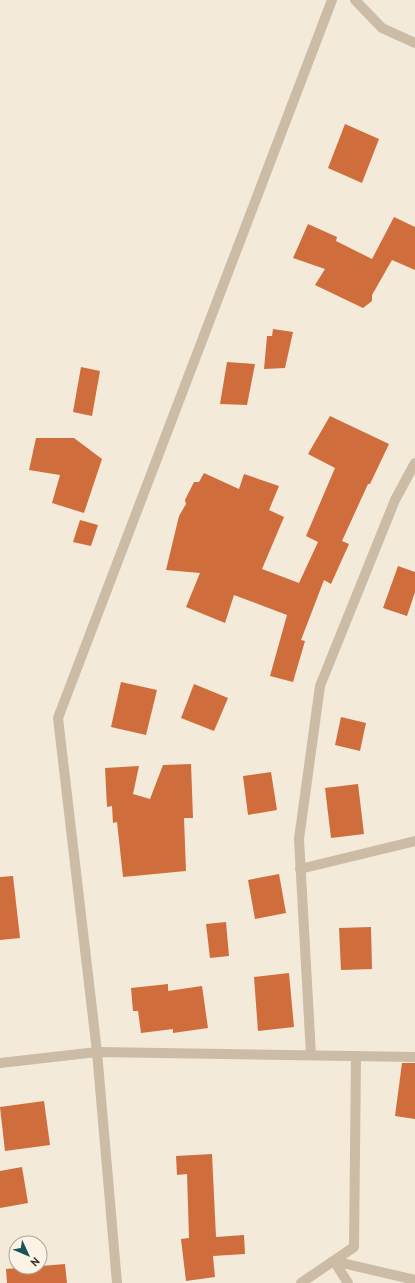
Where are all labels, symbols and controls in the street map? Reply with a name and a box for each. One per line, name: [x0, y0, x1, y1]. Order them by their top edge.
north arrow: [8, 1235, 48, 1275]
text: N: [28, 1254, 43, 1269]

